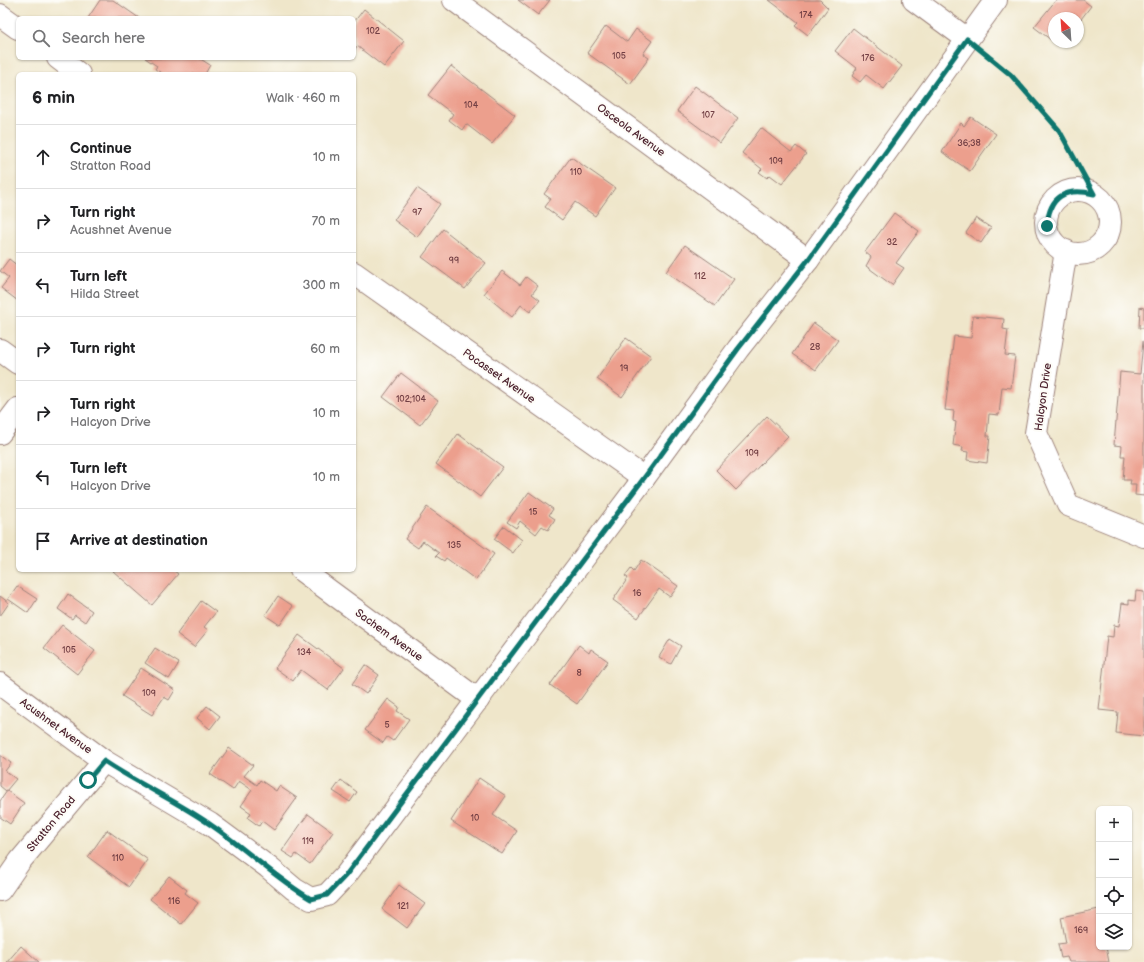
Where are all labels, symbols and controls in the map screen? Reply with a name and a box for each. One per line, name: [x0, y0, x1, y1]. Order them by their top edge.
house number: 174: [799, 10, 813, 21]
north arrow: [1048, 12, 1084, 48]
search box: [16, 16, 356, 60]
house number: 102: [366, 26, 381, 37]
icon: search: [30, 27, 52, 49]
text: Search here: [62, 29, 145, 48]
house number: 105: [612, 51, 626, 62]
house number: 176: [861, 53, 875, 64]
text: 6 min: [32, 88, 75, 108]
text: Walk · 460 m: [266, 90, 340, 106]
house number: 104: [464, 100, 479, 111]
street label: Osceola Avenue: [594, 101, 668, 159]
house number: 107: [701, 110, 715, 121]
house number: 36;38: [957, 138, 981, 149]
text: Continue: [70, 139, 132, 158]
icon: ahead: [32, 146, 54, 168]
text: 10 m: [313, 149, 340, 165]
house number: 109: [769, 156, 783, 167]
text: Stratton Road: [70, 158, 151, 174]
house number: 110: [570, 167, 582, 178]
text: Turn right: [70, 203, 135, 222]
house number: 97: [412, 207, 422, 218]
icon: right: [32, 210, 54, 232]
text: 70 m: [312, 213, 340, 229]
route end: [1038, 217, 1056, 235]
text: Acushnet Avenue: [70, 222, 172, 238]
house number: 32: [887, 237, 898, 248]
house number: 99: [449, 255, 459, 266]
text: Turn left: [70, 267, 127, 286]
house number: 112: [694, 271, 707, 282]
icon: left: [32, 274, 54, 296]
text: 300 m: [302, 277, 340, 293]
text: Hilda Street: [70, 286, 139, 302]
icon: right: [32, 338, 54, 360]
text: Turn right: [70, 339, 135, 358]
text: 60 m: [310, 341, 340, 357]
house number: 28: [810, 342, 820, 353]
street label: Pocasset Avenue: [460, 346, 538, 406]
street label: Halcyon Drive: [1032, 362, 1054, 432]
house number: 19: [620, 363, 628, 374]
house number: 102;104: [396, 394, 427, 405]
text: Turn right: [70, 395, 135, 414]
icon: right: [32, 402, 54, 424]
text: 10 m: [313, 405, 340, 421]
text: Halcyon Drive: [70, 414, 151, 430]
house number: 109: [745, 448, 759, 459]
text: Turn left: [70, 459, 127, 478]
icon: left: [32, 466, 54, 488]
text: 10 m: [313, 469, 340, 485]
text: Halcyon Drive: [70, 478, 151, 494]
house number: 15: [529, 507, 537, 518]
icon: arrive: [32, 530, 54, 552]
text: Arrive at destination: [70, 531, 208, 550]
house number: 135: [447, 540, 461, 551]
house number: 16: [633, 588, 642, 599]
street label: Sachem Avenue: [353, 606, 426, 664]
house number: 105: [62, 645, 76, 656]
house number: 134: [297, 647, 312, 658]
house number: 8: [576, 668, 582, 679]
house number: 109: [142, 688, 156, 699]
street label: Acushnet Avenue: [17, 695, 95, 757]
house number: 5: [384, 720, 390, 731]
route start: [79, 771, 97, 789]
street label: Stratton Road: [24, 794, 78, 854]
map controls: [1096, 806, 1132, 950]
button: +: [1096, 806, 1132, 842]
house number: 10: [471, 813, 479, 824]
house number: 119: [302, 836, 314, 847]
button: −: [1096, 842, 1132, 878]
house number: 110: [112, 853, 124, 864]
button: locate: [1096, 878, 1132, 914]
house number: 116: [168, 896, 181, 907]
house number: 121: [397, 901, 409, 912]
button: layers: [1096, 914, 1132, 950]
house number: 169: [1074, 925, 1088, 936]

